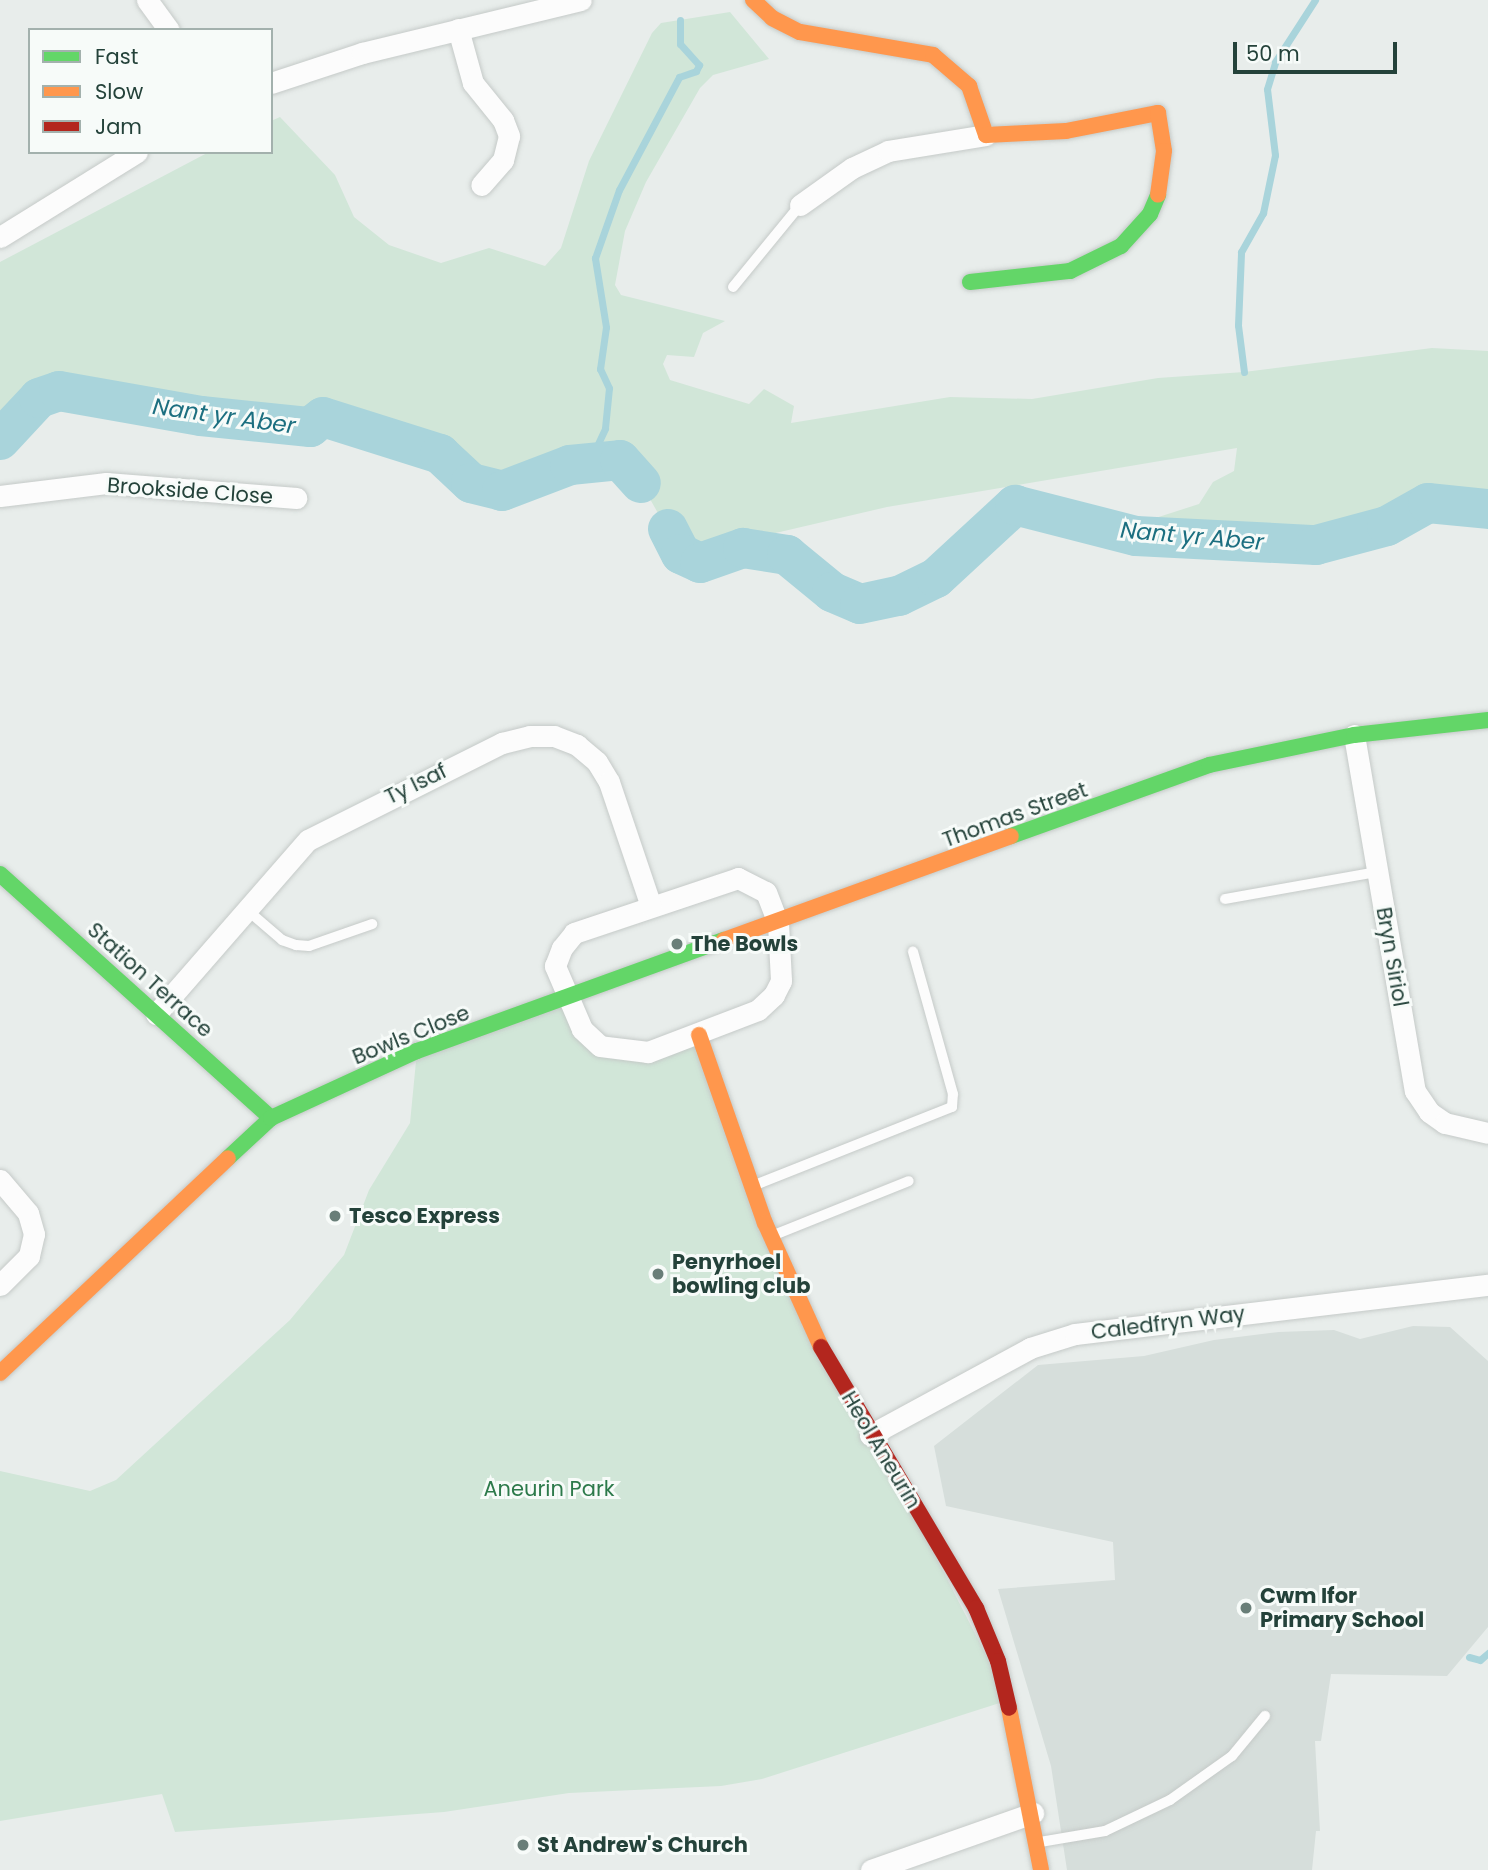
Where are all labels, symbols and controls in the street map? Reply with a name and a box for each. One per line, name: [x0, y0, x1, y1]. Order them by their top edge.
legend: [28, 28, 273, 154]
scale bar: [1236, 28, 1400, 72]
text: 50 m: [1246, 39, 1300, 68]
text: Fast: [95, 42, 138, 71]
text: Slow: [95, 77, 143, 106]
text: Jam: [95, 112, 142, 141]
water label: Nant yr Aber: [151, 392, 297, 440]
street label: Brookside Close: [106, 473, 274, 509]
water label: Nant yr Aber: [1119, 516, 1265, 556]
street label: Ty Isaf: [381, 758, 451, 810]
street label: Thomas Street: [939, 777, 1091, 853]
street label: Bryn Siriol: [1371, 905, 1413, 1009]
street label: Station Terrace: [82, 917, 218, 1043]
place label: The Bowls: [691, 931, 798, 957]
marker: The Bowls: [669, 936, 685, 952]
street label: Bowls Close: [349, 1000, 473, 1070]
place label: Tesco Express: [349, 1203, 500, 1229]
marker: Tesco Express: [327, 1208, 343, 1224]
place label: Penyrhoel bowling club: [672, 1249, 810, 1299]
marker: Penyrhoel bowling club: [650, 1266, 666, 1282]
street label: Caledfryn Way: [1090, 1301, 1246, 1345]
street label: Heol Aneurin: [836, 1387, 926, 1513]
park label: Aneurin Park: [483, 1476, 615, 1502]
place label: Cwm Ifor Primary School: [1260, 1583, 1424, 1633]
marker: Cwm Ifor Primary School: [1238, 1600, 1254, 1616]
place label: St Andrew's Church: [537, 1832, 748, 1858]
marker: St Andrew's Church: [515, 1837, 531, 1853]

